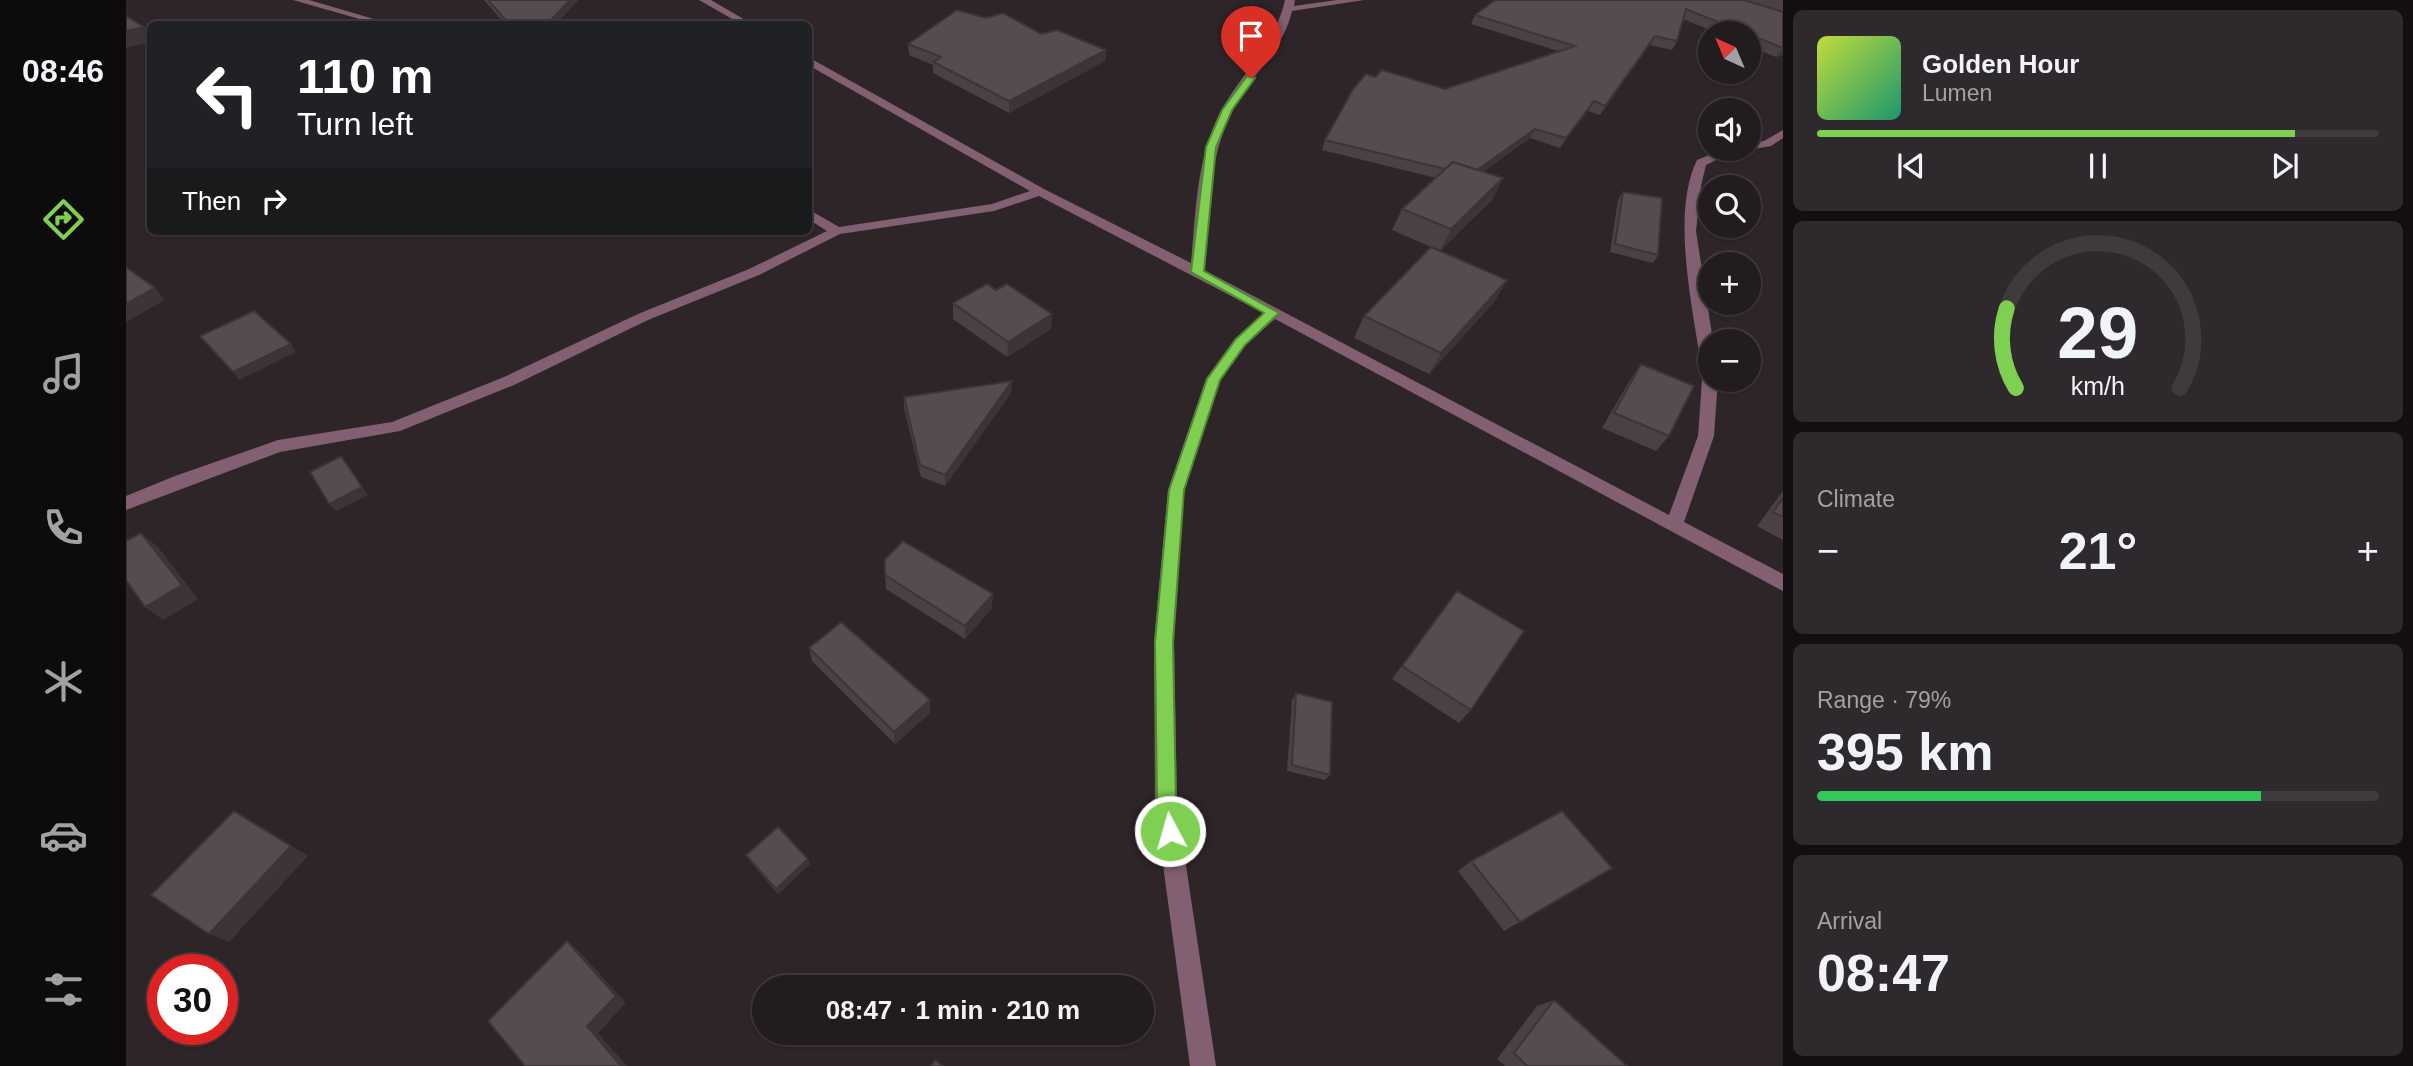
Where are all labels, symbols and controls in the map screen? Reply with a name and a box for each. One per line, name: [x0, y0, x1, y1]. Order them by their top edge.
pin: [1221, 6, 1281, 78]
icon: arrive: [1232, 17, 1270, 55]
north arrow: [1698, 21, 1760, 84]
map controls: [1698, 21, 1761, 392]
icon: left: [182, 49, 273, 140]
text: 110 m: [297, 49, 433, 103]
text: Golden Hour: [1922, 49, 2079, 79]
text: 08:46: [22, 53, 104, 89]
text: Lumen: [1922, 80, 1992, 106]
button: sound: [1698, 98, 1761, 161]
text: Turn left: [297, 106, 413, 142]
icon: previous: [1892, 147, 1930, 185]
icon: pause: [2079, 147, 2117, 185]
icon: next: [2266, 147, 2304, 185]
button: search: [1698, 175, 1761, 238]
icon: right: [255, 182, 293, 220]
text: Then: [182, 186, 241, 216]
icon: directions: [39, 195, 88, 244]
button: +: [1698, 252, 1761, 315]
text: 29: [2058, 292, 2138, 373]
button: −: [1698, 329, 1761, 392]
icon: music: [39, 349, 88, 398]
text: km/h: [2071, 372, 2125, 400]
text: Climate: [1817, 486, 1895, 512]
icon: phone: [39, 503, 88, 552]
text: 21°: [2059, 522, 2137, 580]
text: −: [1817, 530, 1839, 572]
text: +: [2357, 530, 2379, 572]
icon: climate: [39, 657, 88, 706]
text: Range · 79%: [1817, 687, 1951, 713]
text: 395 km: [1817, 723, 1993, 781]
position arrow: [1133, 794, 1207, 868]
icon: car: [39, 811, 88, 860]
text: Arrival: [1817, 908, 1882, 934]
text: 08:47: [1817, 944, 1950, 1002]
speed limit sign: 30: [147, 954, 238, 1045]
icon: filters: [39, 965, 88, 1014]
text: 08:47 · 1 min · 210 m: [826, 995, 1080, 1025]

